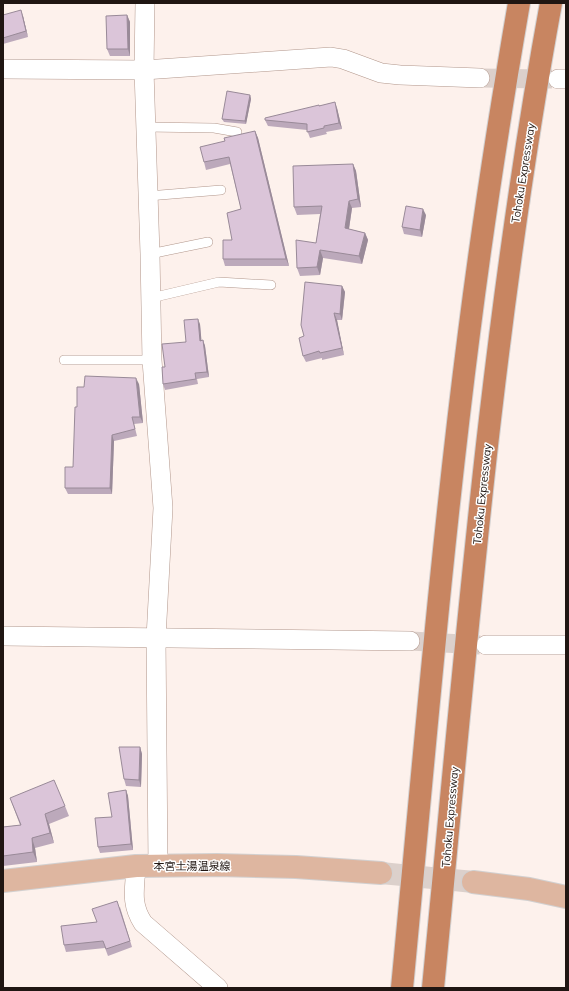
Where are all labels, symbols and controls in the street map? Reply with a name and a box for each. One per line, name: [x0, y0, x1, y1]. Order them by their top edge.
street label: Tohoku Expressway: [508, 122, 538, 224]
street label: Tohoku Expressway: [470, 443, 494, 545]
street label: Tohoku Expressway: [439, 766, 461, 868]
street label: 本宮土湯温泉線: [154, 859, 231, 873]

